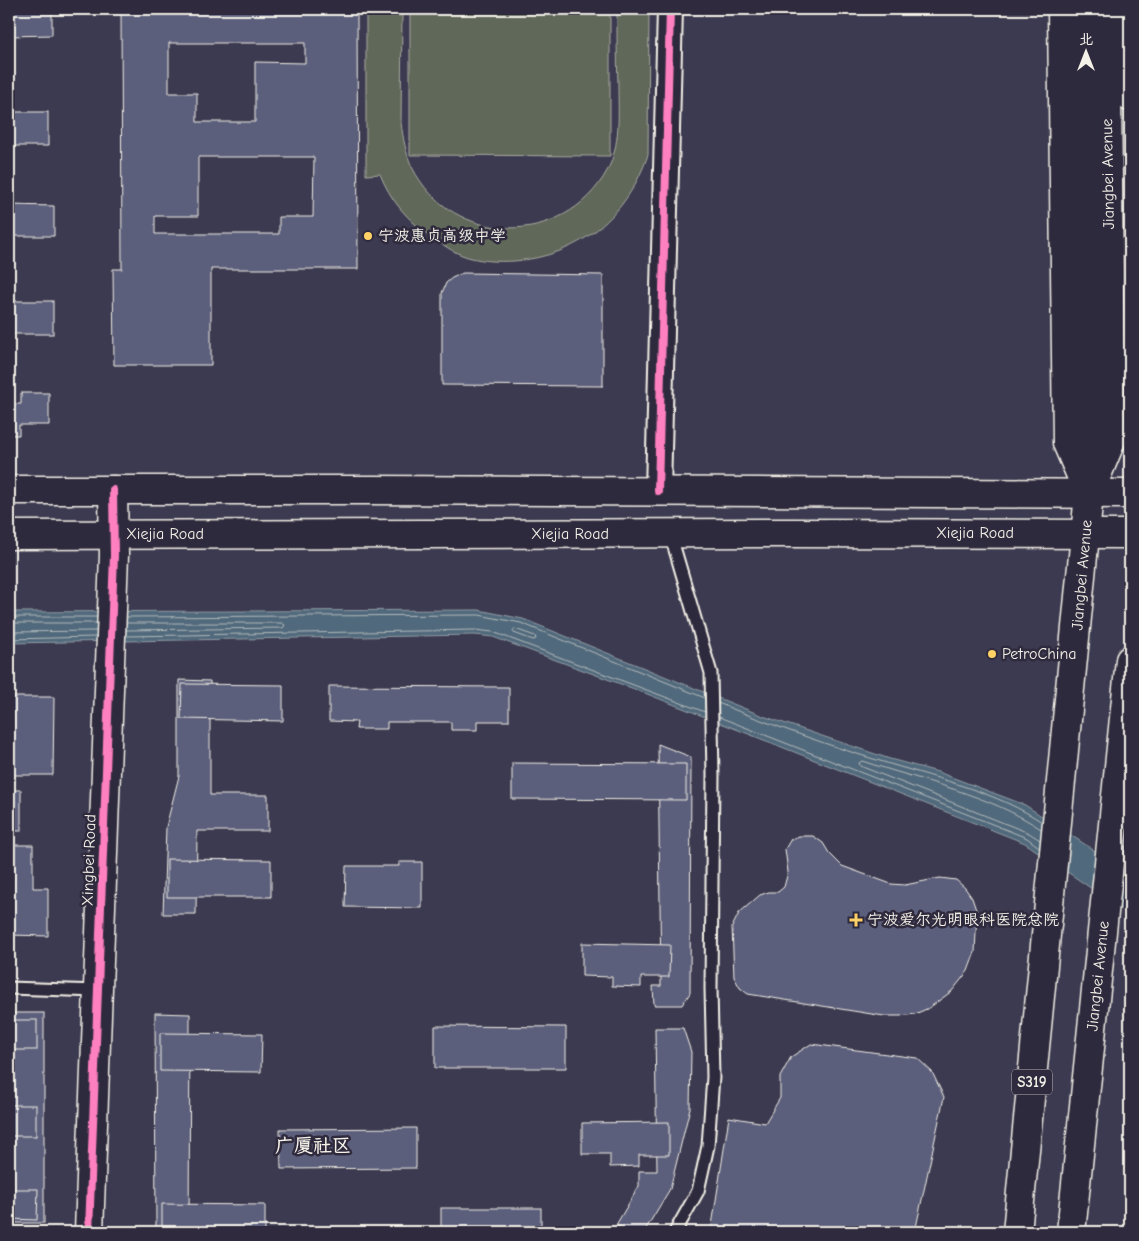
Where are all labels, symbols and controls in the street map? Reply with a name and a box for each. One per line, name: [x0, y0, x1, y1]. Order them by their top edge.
north arrow: [1062, 28, 1112, 78]
text: 北: [1079, 31, 1093, 48]
street label: Jiangbei Avenue: [1098, 118, 1118, 230]
place label: 宁波惠贞高级中学: [378, 227, 506, 245]
marker: 宁波惠贞高级中学: [362, 230, 374, 242]
street label: Jiangbei Avenue: [1068, 519, 1096, 631]
street label: Xiejia Road: [936, 524, 1014, 542]
street label: Xiejia Road: [126, 525, 204, 543]
street label: Xiejia Road: [531, 525, 609, 543]
place label: PetroChina: [1002, 645, 1077, 663]
marker: PetroChina: [986, 648, 998, 660]
street label: Xingbei Road: [78, 814, 100, 906]
place label: 宁波爱尔光明眼科医院总院: [867, 911, 1059, 929]
marker: 宁波爱尔光明眼科医院总院: [849, 913, 863, 927]
street label: Jiangbei Avenue: [1083, 920, 1113, 1032]
road number: S319: [1012, 1070, 1052, 1094]
district label: 广厦社区: [275, 1135, 351, 1157]

